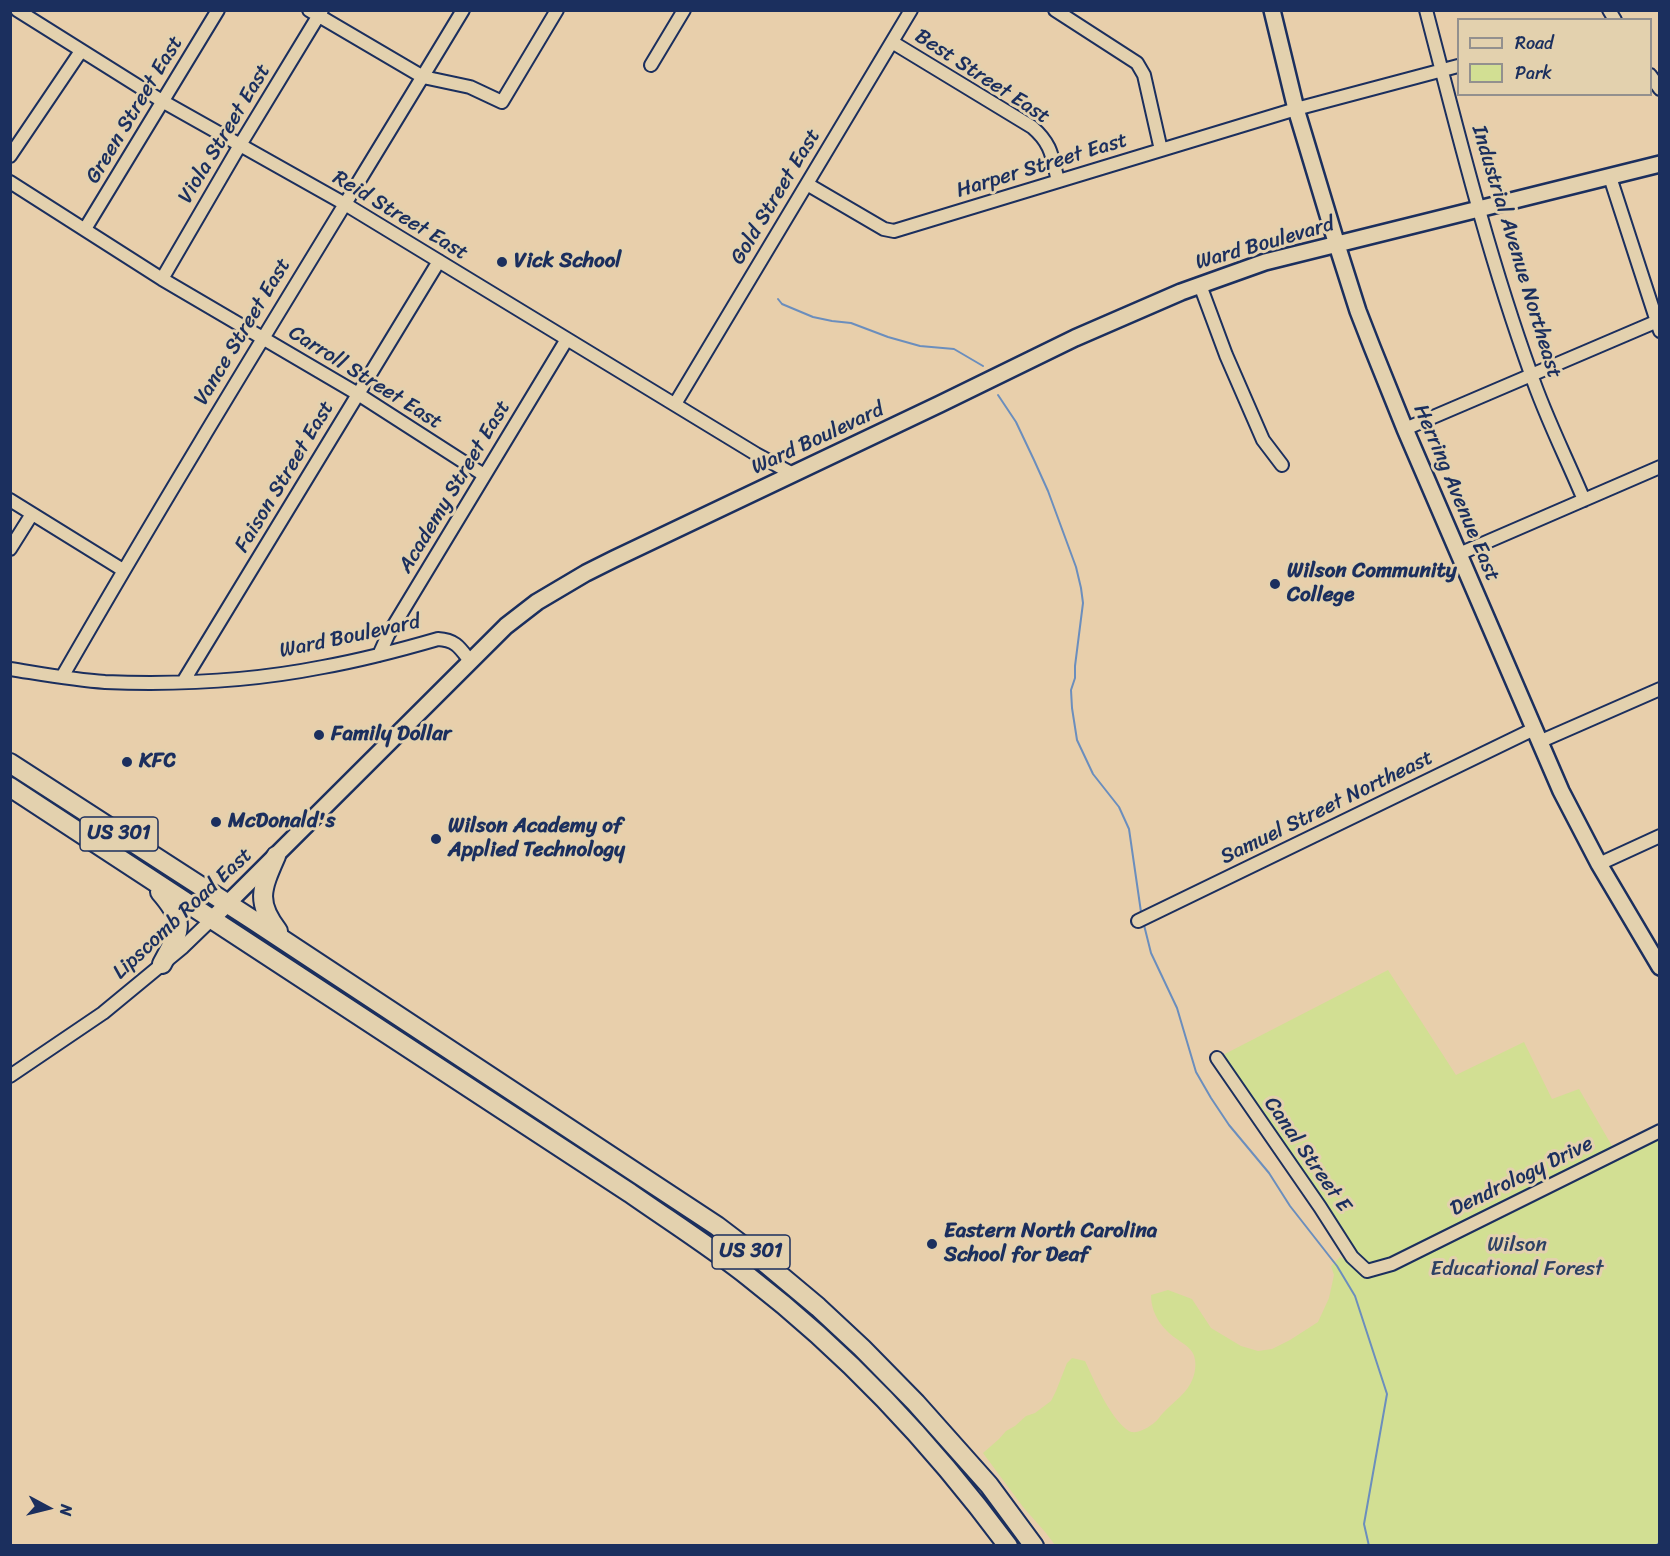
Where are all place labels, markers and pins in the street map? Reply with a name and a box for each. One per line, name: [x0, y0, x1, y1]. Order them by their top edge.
place label: Vick School: [514, 249, 621, 275]
marker: Vick School: [495, 255, 509, 269]
place label: Wilson Community College: [1287, 559, 1457, 609]
marker: Wilson Community College: [1268, 577, 1282, 591]
place label: Family Dollar: [331, 722, 451, 748]
marker: Family Dollar: [312, 728, 326, 742]
place label: KFC: [139, 749, 176, 775]
marker: KFC: [120, 755, 134, 769]
place label: McDonald's: [228, 809, 335, 835]
place label: Wilson Academy of Applied Technology: [448, 814, 625, 864]
marker: McDonald's: [209, 815, 223, 829]
marker: Wilson Academy of Applied Technology: [429, 832, 443, 846]
place label: Eastern North Carolina School for Deaf: [944, 1219, 1157, 1269]
marker: Eastern North Carolina School for Deaf: [925, 1237, 939, 1251]

